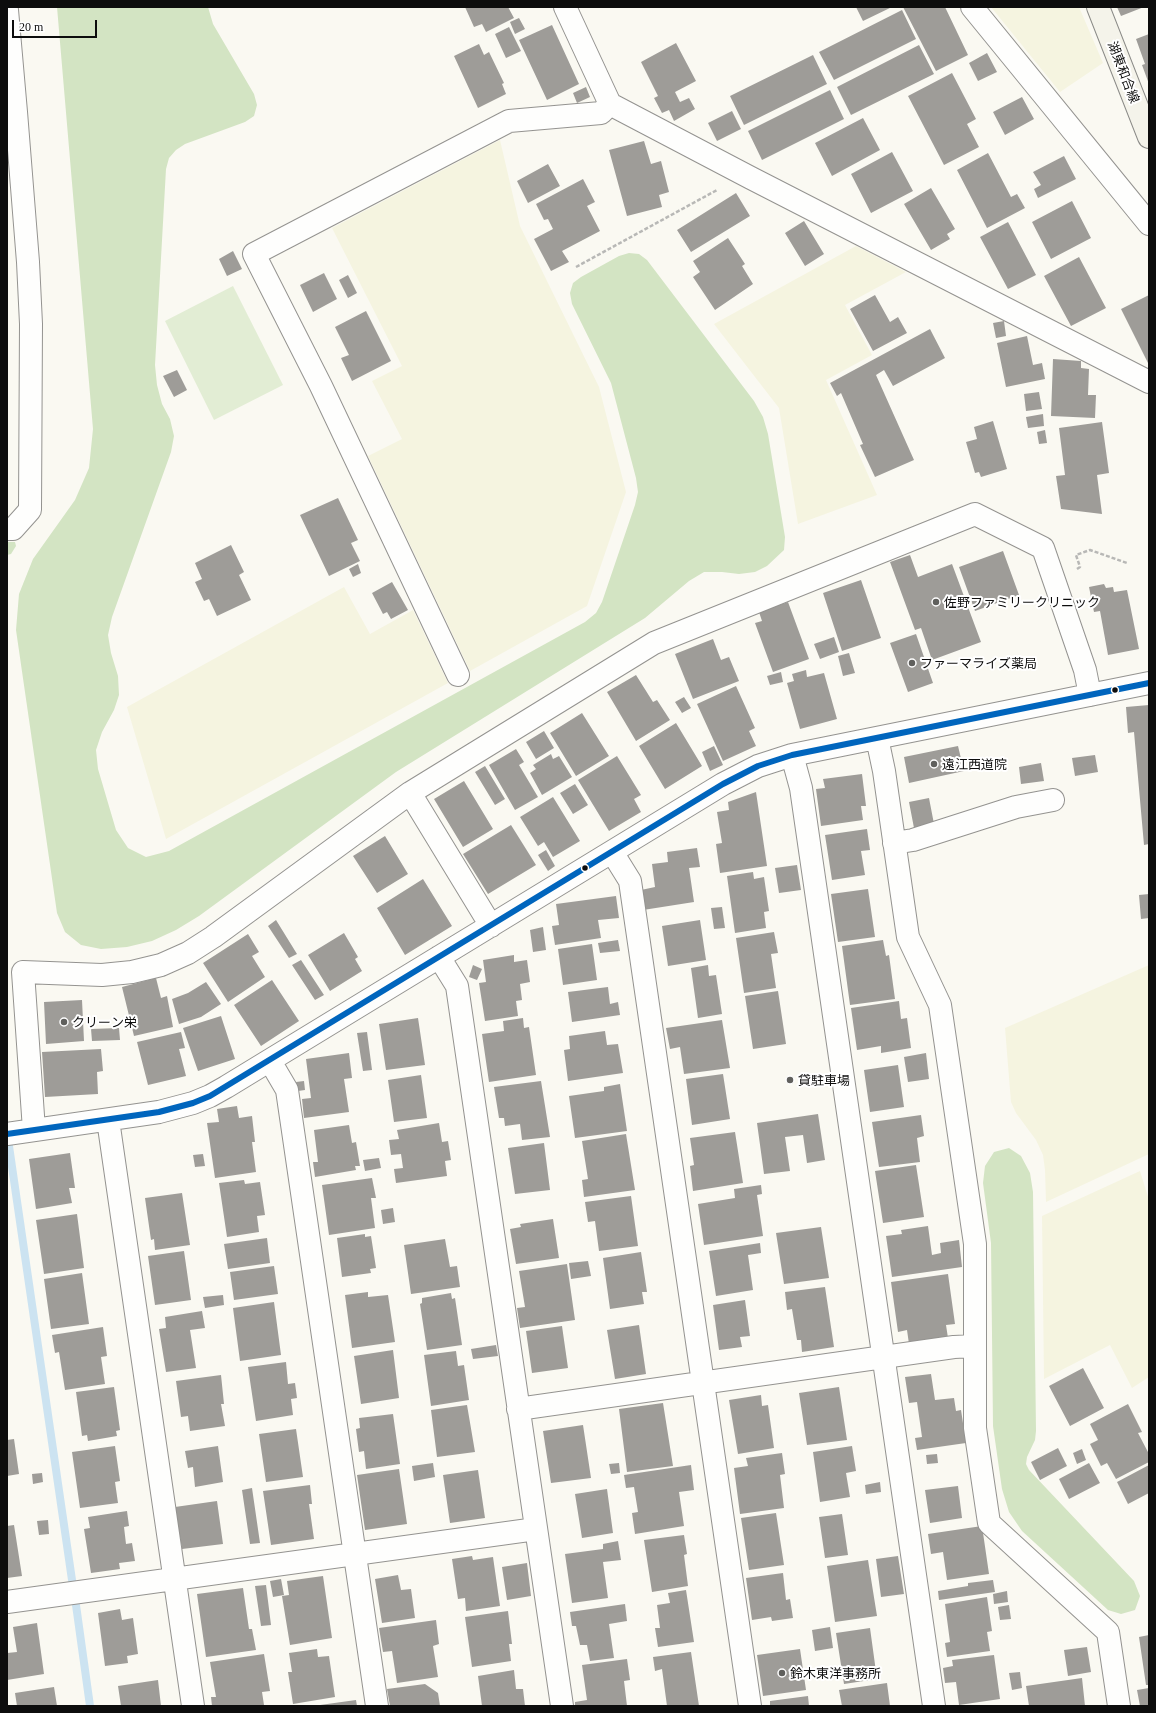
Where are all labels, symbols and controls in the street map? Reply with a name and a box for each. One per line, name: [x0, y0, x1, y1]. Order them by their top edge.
scale bar: [14, 12, 99, 38]
text: 20 m: [19, 20, 43, 34]
street label: 湖東和合線: [1105, 39, 1143, 105]
place label: 佐野ファミリークリニック: [944, 594, 1100, 610]
marker: 佐野ファミリークリニック: [931, 597, 941, 607]
place label: ファーマライズ薬局: [920, 655, 1037, 671]
marker: ファーマライズ薬局: [907, 658, 917, 668]
unlabelled marker: [1110, 685, 1120, 695]
place label: 遠江西道院: [942, 756, 1007, 772]
marker: 遠江西道院: [929, 759, 939, 769]
unlabelled marker: [580, 863, 590, 873]
place label: クリーン栄: [72, 1014, 137, 1030]
marker: クリーン栄: [59, 1017, 69, 1027]
place label: 貸駐車場: [798, 1072, 850, 1088]
marker: 貸駐車場: [785, 1075, 795, 1085]
place label: 鈴木東洋事務所: [790, 1665, 881, 1681]
marker: 鈴木東洋事務所: [777, 1668, 787, 1678]

